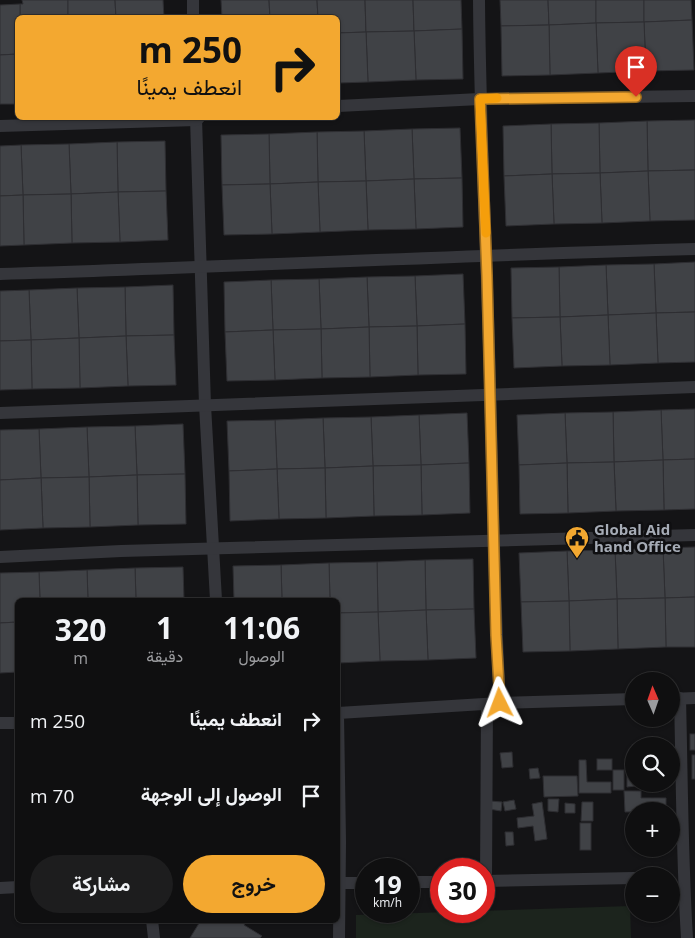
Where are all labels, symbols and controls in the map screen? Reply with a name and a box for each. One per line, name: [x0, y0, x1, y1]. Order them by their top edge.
text: 250 m: [138, 26, 242, 73]
icon: right: [260, 35, 325, 100]
pin: [615, 46, 657, 97]
icon: arrive: [622, 53, 650, 81]
text: انعطف يمينًا: [136, 71, 242, 101]
place label: Global Aid hand Office: [594, 519, 681, 556]
public building icon: Global Aid hand Office: [564, 525, 590, 559]
text: 1: [156, 607, 173, 648]
text: 11:06: [223, 607, 300, 648]
text: 320: [55, 609, 106, 650]
text: دقيقة: [146, 645, 183, 667]
text: الوصول: [239, 645, 285, 667]
text: m: [73, 647, 88, 669]
north arrow: [625, 672, 680, 728]
map controls: [625, 672, 680, 922]
position arrow: [473, 676, 525, 728]
text: انعطف يمينًا: [189, 706, 282, 732]
icon: right: [297, 707, 325, 735]
text: 250 m: [30, 708, 85, 734]
button: search: [625, 737, 680, 792]
text: الوصول إلى الوجهة: [141, 781, 282, 807]
icon: arrive: [297, 782, 325, 810]
text: 70 m: [30, 783, 74, 809]
button: +: [625, 802, 680, 857]
button: مشاركة: [30, 855, 173, 913]
button: خروج: [183, 855, 325, 913]
speed limit sign: 30: [430, 858, 495, 923]
text: 19: [373, 867, 402, 901]
button: −: [625, 867, 680, 922]
text: km/h: [373, 894, 402, 911]

